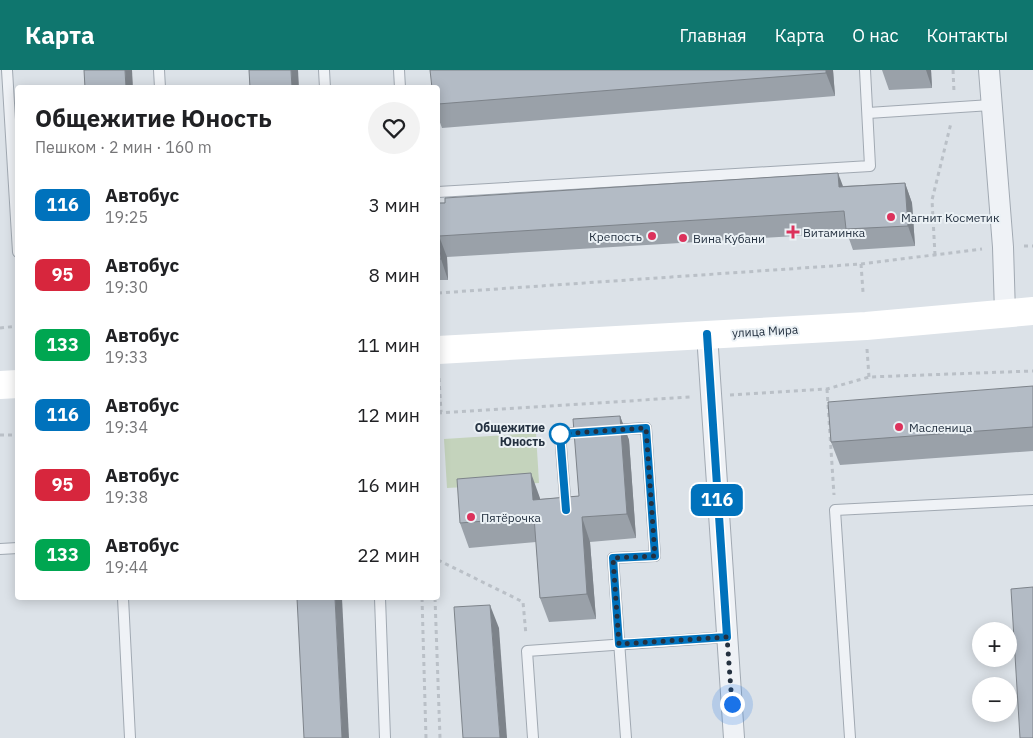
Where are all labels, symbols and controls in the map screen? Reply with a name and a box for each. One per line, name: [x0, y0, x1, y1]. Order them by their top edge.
text: Карта: [25, 19, 95, 51]
text: Главная: [679, 24, 747, 47]
text: Карта: [775, 24, 824, 47]
text: О нас: [852, 24, 899, 47]
text: Контакты: [927, 24, 1008, 47]
text: Общежитие Юность: [35, 102, 272, 134]
button: heart: [368, 102, 420, 154]
text: Пешком · 2 мин · 160 m: [35, 137, 212, 157]
text: Автобус: [105, 183, 179, 207]
text: 116: [46, 193, 79, 216]
text: 3 мин: [369, 193, 420, 217]
text: 19:25: [105, 207, 148, 227]
place label: Магнит Косметик: [901, 210, 1000, 225]
marker: Магнит Косметик: [885, 211, 897, 223]
place label: Витаминка: [803, 225, 866, 240]
marker: Витаминка: [787, 226, 799, 238]
place label: Крепость: [589, 229, 642, 244]
marker: Крепость: [646, 230, 658, 242]
place label: Вина Кубани: [693, 231, 765, 246]
marker: Вина Кубани: [677, 232, 689, 244]
text: Автобус: [105, 253, 179, 277]
text: 95: [52, 263, 73, 286]
text: 8 мин: [369, 263, 420, 287]
text: 19:30: [105, 277, 148, 297]
street label: улица Мира: [732, 322, 799, 340]
text: Автобус: [105, 323, 179, 347]
text: 133: [46, 333, 79, 356]
text: 11 мин: [357, 333, 420, 357]
text: 19:33: [105, 347, 148, 367]
text: Автобус: [105, 393, 179, 417]
text: 116: [46, 403, 79, 426]
text: 12 мин: [357, 403, 420, 427]
text: 19:34: [105, 417, 148, 437]
place label: Общежитие Юность: [475, 420, 545, 449]
place label: Масленица: [909, 420, 973, 435]
marker: Масленица: [893, 421, 905, 433]
marker: Общежитие Юность: [549, 423, 571, 445]
text: Автобус: [105, 463, 179, 487]
text: 95: [52, 473, 73, 496]
text: 16 мин: [357, 473, 420, 497]
line badge: 116: [688, 484, 746, 516]
text: 19:38: [105, 487, 148, 507]
text: 116: [701, 488, 733, 511]
place label: Пятёрочка: [481, 510, 541, 525]
marker: Пятёрочка: [465, 511, 477, 523]
text: Автобус: [105, 533, 179, 557]
text: 133: [46, 543, 79, 566]
text: 22 мин: [357, 543, 420, 567]
text: 19:44: [105, 557, 148, 577]
map controls: [972, 622, 1017, 722]
button: +: [972, 622, 1017, 667]
button: −: [972, 677, 1017, 722]
your location: [720, 692, 745, 717]

